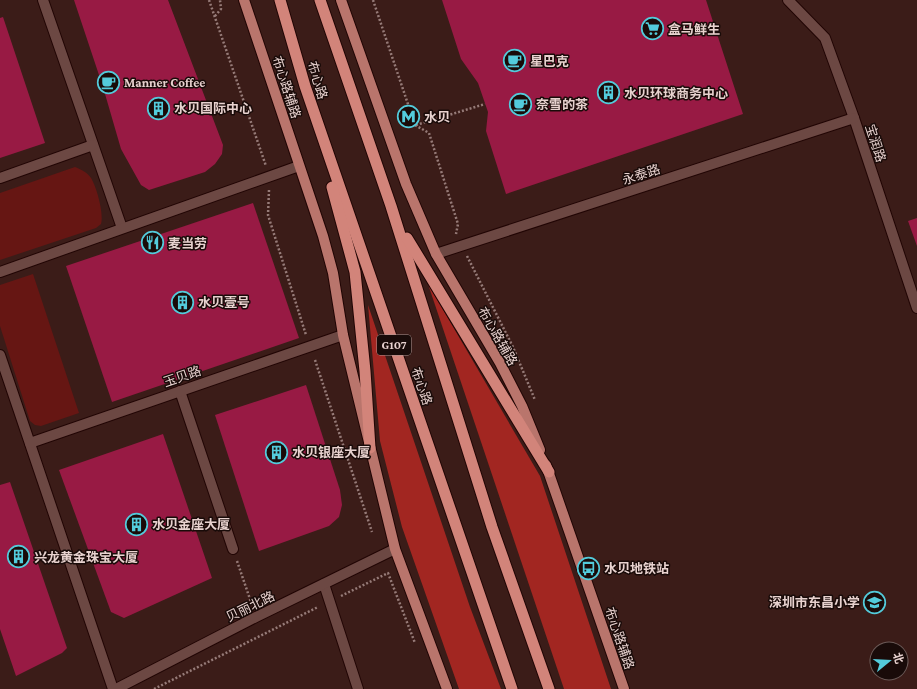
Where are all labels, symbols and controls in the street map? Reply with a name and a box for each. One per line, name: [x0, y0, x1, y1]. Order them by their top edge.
supermarket icon: 盒马鲜生: [640, 16, 666, 42]
place label: 盒马鲜生: [668, 22, 720, 37]
cafe icon: 星巴克: [501, 48, 527, 74]
street label: 布心路辅路: [269, 54, 304, 120]
place label: 星巴克: [530, 54, 569, 69]
street label: 布心路: [305, 59, 330, 101]
cafe icon: Manner Coffee: [96, 69, 122, 95]
place label: Manner Coffee: [124, 75, 205, 90]
building icon: 水贝环球商务中心: [596, 80, 622, 106]
place label: 水贝环球商务中心: [624, 86, 728, 101]
cafe icon: 奈雪的茶: [507, 91, 533, 117]
building icon: 水贝国际中心: [146, 95, 172, 121]
place label: 奈雪的茶: [536, 97, 588, 112]
place label: 水贝国际中心: [174, 101, 252, 116]
metro station icon: 水贝: [396, 104, 422, 130]
place label: 水贝: [424, 110, 450, 125]
street label: 宝润路: [862, 122, 889, 164]
street label: 永泰路: [620, 161, 662, 188]
restaurant icon: 麦当劳: [139, 230, 165, 256]
place label: 麦当劳: [168, 236, 207, 251]
building icon: 水贝壹号: [170, 289, 196, 315]
place label: 水贝壹号: [198, 295, 250, 310]
street label: 布心路辅路: [475, 304, 520, 368]
road number: G107: [377, 335, 411, 355]
street label: 玉贝路: [161, 363, 203, 390]
street label: 布心路: [408, 365, 435, 407]
building icon: 水贝银座大厦: [264, 439, 290, 465]
place label: 水贝银座大厦: [292, 445, 370, 460]
building icon: 水贝金座大厦: [123, 511, 149, 537]
place label: 水贝金座大厦: [152, 517, 230, 532]
building icon: 兴龙黄金珠宝大厦: [5, 544, 31, 570]
place label: 兴龙黄金珠宝大厦: [34, 550, 138, 565]
bus stop icon: 水贝地铁站: [575, 555, 601, 581]
place label: 水贝地铁站: [604, 561, 669, 576]
street label: 贝丽北路: [224, 588, 277, 625]
school or university icon: 深圳市东昌小学: [862, 589, 888, 615]
place label: 深圳市东昌小学: [769, 595, 860, 610]
street label: 布心路辅路: [602, 605, 637, 671]
north arrow: [869, 641, 909, 681]
text: 北: [891, 651, 906, 665]

